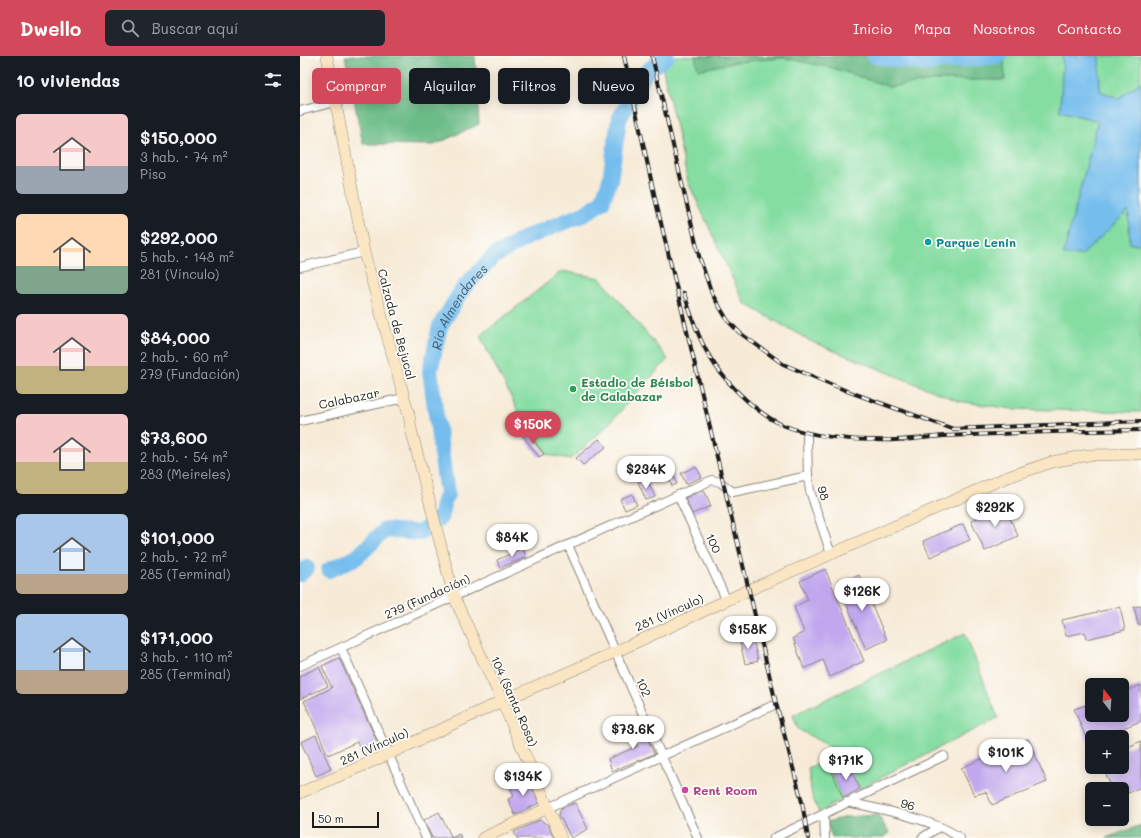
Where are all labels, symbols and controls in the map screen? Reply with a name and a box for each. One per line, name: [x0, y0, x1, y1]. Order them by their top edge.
search box: [105, 10, 385, 46]
text: Dwello: [20, 16, 81, 41]
icon: search: [119, 17, 141, 39]
text: Buscar aquí: [151, 18, 239, 38]
text: Inicio: [853, 19, 892, 38]
text: Mapa: [914, 19, 951, 38]
text: Nosotros: [973, 19, 1035, 38]
text: Contacto: [1057, 19, 1121, 38]
chip: Comprar: [312, 68, 401, 104]
chip: Alquilar: [409, 68, 490, 104]
chip: Filtros: [498, 68, 570, 104]
chip: Nuevo: [578, 68, 649, 104]
text: 10 viviendas: [16, 69, 120, 91]
icon: filters: [262, 69, 284, 91]
text: $150,000: [140, 126, 217, 148]
icon: home: [48, 130, 96, 178]
text: 3 hab. · 74 m²: [140, 148, 228, 165]
text: Piso: [140, 165, 166, 182]
text: $292,000: [140, 226, 218, 248]
icon: home: [48, 230, 96, 278]
place label: Parque Lenin: [936, 234, 1016, 250]
marker: Parque Lenin: [923, 237, 933, 247]
text: 5 hab. · 148 m²: [140, 248, 234, 265]
water label: Río Almendares: [426, 260, 491, 351]
text: 281 (Vínculo): [140, 265, 219, 282]
street label: Calzada de Bejucal: [375, 267, 419, 381]
text: $84,000: [140, 326, 210, 348]
icon: home: [48, 330, 96, 378]
text: 2 hab. · 60 m²: [140, 348, 228, 365]
text: 279 (Fundación): [140, 365, 240, 382]
place label: Estadio de Béisbol de Calabazar: [581, 374, 693, 404]
street label: Calabazar: [317, 384, 381, 412]
marker: Estadio de Béisbol de Calabazar: [568, 384, 578, 394]
pin: $150K: [505, 411, 561, 445]
text: $150K: [514, 415, 552, 432]
text: $73,600: [140, 426, 208, 448]
icon: home: [48, 430, 96, 478]
text: 2 hab. · 54 m²: [140, 448, 228, 465]
pin: $234K: [618, 456, 674, 490]
text: $234K: [626, 460, 666, 477]
text: 283 (Meireles): [140, 465, 230, 482]
street label: 98: [814, 484, 834, 502]
pin: $292K: [967, 494, 1023, 528]
text: $292K: [976, 498, 1014, 515]
pin: $84K: [488, 524, 536, 558]
text: $101,000: [140, 526, 215, 548]
text: $84K: [496, 528, 528, 545]
icon: home: [48, 530, 96, 578]
street label: 100: [702, 530, 726, 556]
text: 2 hab. · 72 m²: [140, 548, 227, 565]
text: 285 (Terminal): [140, 565, 230, 582]
street label: 279 (Fundación): [382, 570, 472, 622]
pin: $126K: [834, 578, 890, 612]
text: $126K: [843, 582, 881, 599]
street label: 281 (Vínculo): [632, 590, 706, 634]
pin: $158K: [720, 616, 776, 650]
text: $158K: [729, 620, 767, 637]
text: $171,000: [140, 626, 213, 648]
icon: home: [48, 630, 96, 678]
text: 3 hab. · 110 m²: [140, 648, 232, 665]
street label: 104 (Santa Rosa): [488, 653, 542, 749]
text: 285 (Terminal): [140, 665, 230, 682]
street label: 102: [633, 675, 655, 699]
north arrow: [1085, 678, 1129, 722]
map controls: [1085, 678, 1129, 826]
pin: $73.6K: [600, 716, 666, 750]
text: $73.6K: [611, 720, 655, 737]
street label: 281 (Vínculo): [337, 724, 411, 768]
button: +: [1085, 730, 1129, 774]
pin: $101K: [978, 739, 1034, 773]
text: $101K: [988, 743, 1024, 760]
pin: $171K: [818, 747, 874, 781]
text: $171K: [828, 751, 864, 768]
pin: $134K: [495, 763, 551, 797]
text: $134K: [504, 767, 542, 784]
place label: Rent Room: [693, 782, 757, 798]
button: −: [1085, 782, 1129, 826]
marker: Rent Room: [680, 785, 690, 795]
street label: 96: [899, 794, 917, 814]
scale bar: [312, 810, 379, 829]
text: 50 m: [318, 811, 344, 826]

